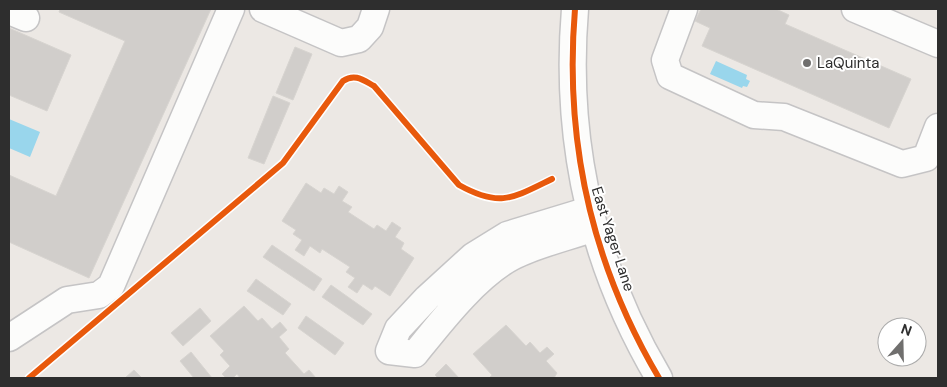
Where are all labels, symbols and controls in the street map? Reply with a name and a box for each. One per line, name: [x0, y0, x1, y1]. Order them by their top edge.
place label: LaQuinta: [817, 53, 880, 73]
marker: LaQuinta: [801, 57, 813, 69]
street label: East Yager Lane: [587, 184, 639, 294]
north arrow: [877, 317, 927, 367]
text: N: [899, 320, 914, 340]

